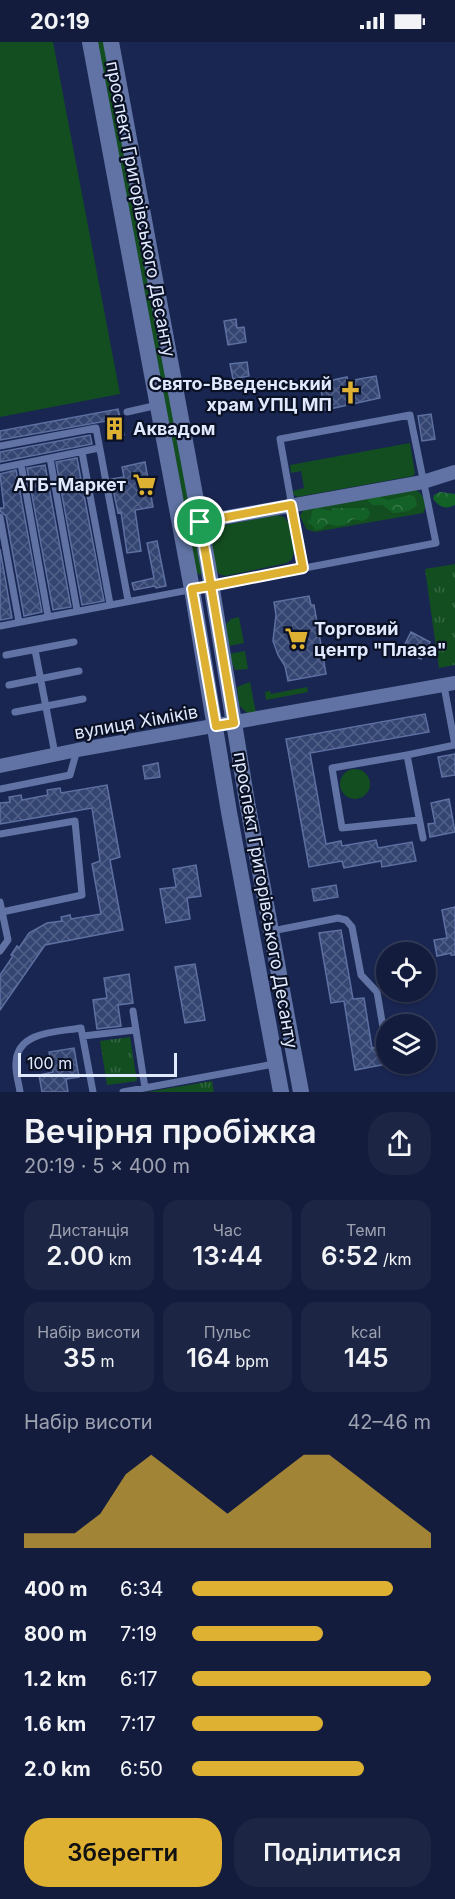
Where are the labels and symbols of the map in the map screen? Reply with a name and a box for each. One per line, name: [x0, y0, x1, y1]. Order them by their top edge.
street label: проспект Григорівського Десанту: [102, 59, 180, 359]
place label: Свято-Введенський храм УПЦ МП: [149, 373, 332, 415]
church icon: Свято-Введенський храм УПЦ МП: [337, 380, 363, 406]
building icon: Аквадом: [102, 415, 128, 441]
place label: Аквадом: [133, 418, 215, 439]
supermarket icon: АТБ-Маркет: [131, 471, 157, 497]
place label: АТБ-Маркет: [14, 474, 126, 495]
pin: [174, 496, 225, 547]
place label: Торговий центр "Плаза": [314, 618, 447, 660]
supermarket icon: Торговий центр "Плаза": [283, 625, 309, 651]
street label: вулиця Хіміків: [72, 701, 200, 743]
street label: проспект Григорівського Десанту: [230, 750, 302, 1050]
scale bar: [18, 1050, 177, 1078]

